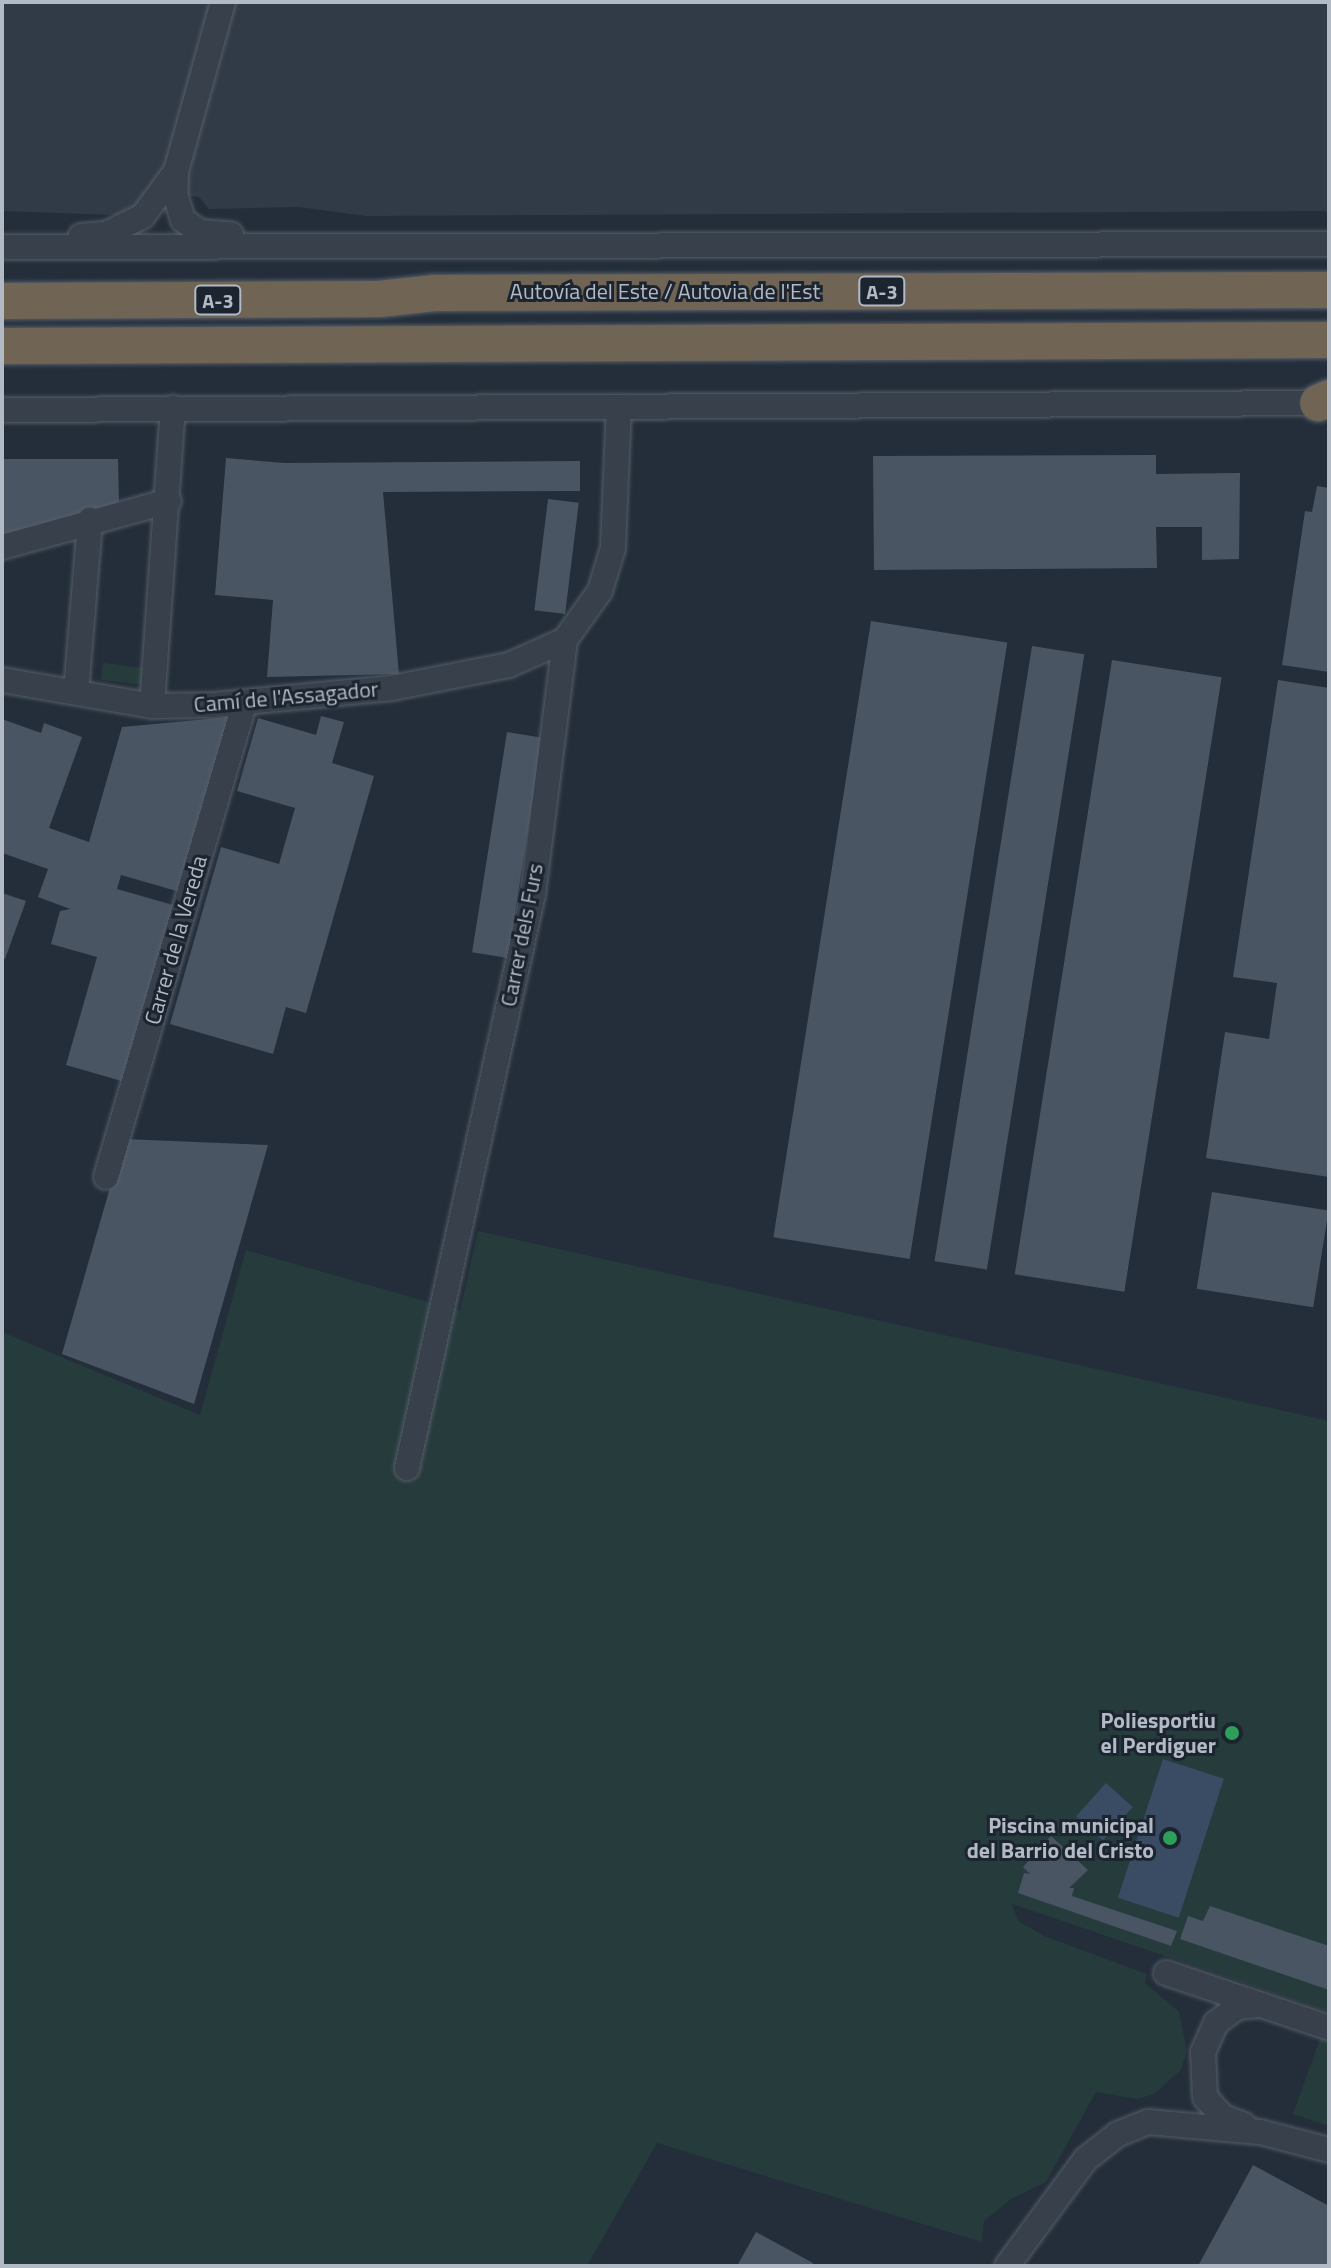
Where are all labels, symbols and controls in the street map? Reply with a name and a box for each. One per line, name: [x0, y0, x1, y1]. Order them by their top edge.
road number: A-3: [858, 275, 906, 307]
street label: Autovía del Este / Autovia de l'Est: [510, 279, 820, 305]
road number: A-3: [194, 284, 242, 316]
street label: Camí de l'Assagador: [193, 676, 379, 718]
street label: Carrer de la Vereda: [139, 853, 213, 1027]
street label: Carrer dels Furs: [495, 861, 549, 1009]
place label: Poliesportiu el Perdiguer: [1100, 1707, 1216, 1758]
marker: Poliesportiu el Perdiguer: [1223, 1724, 1241, 1742]
place label: Piscina municipal del Barrio del Cristo: [967, 1812, 1154, 1864]
marker: Piscina municipal del Barrio del Cristo: [1161, 1829, 1179, 1847]

